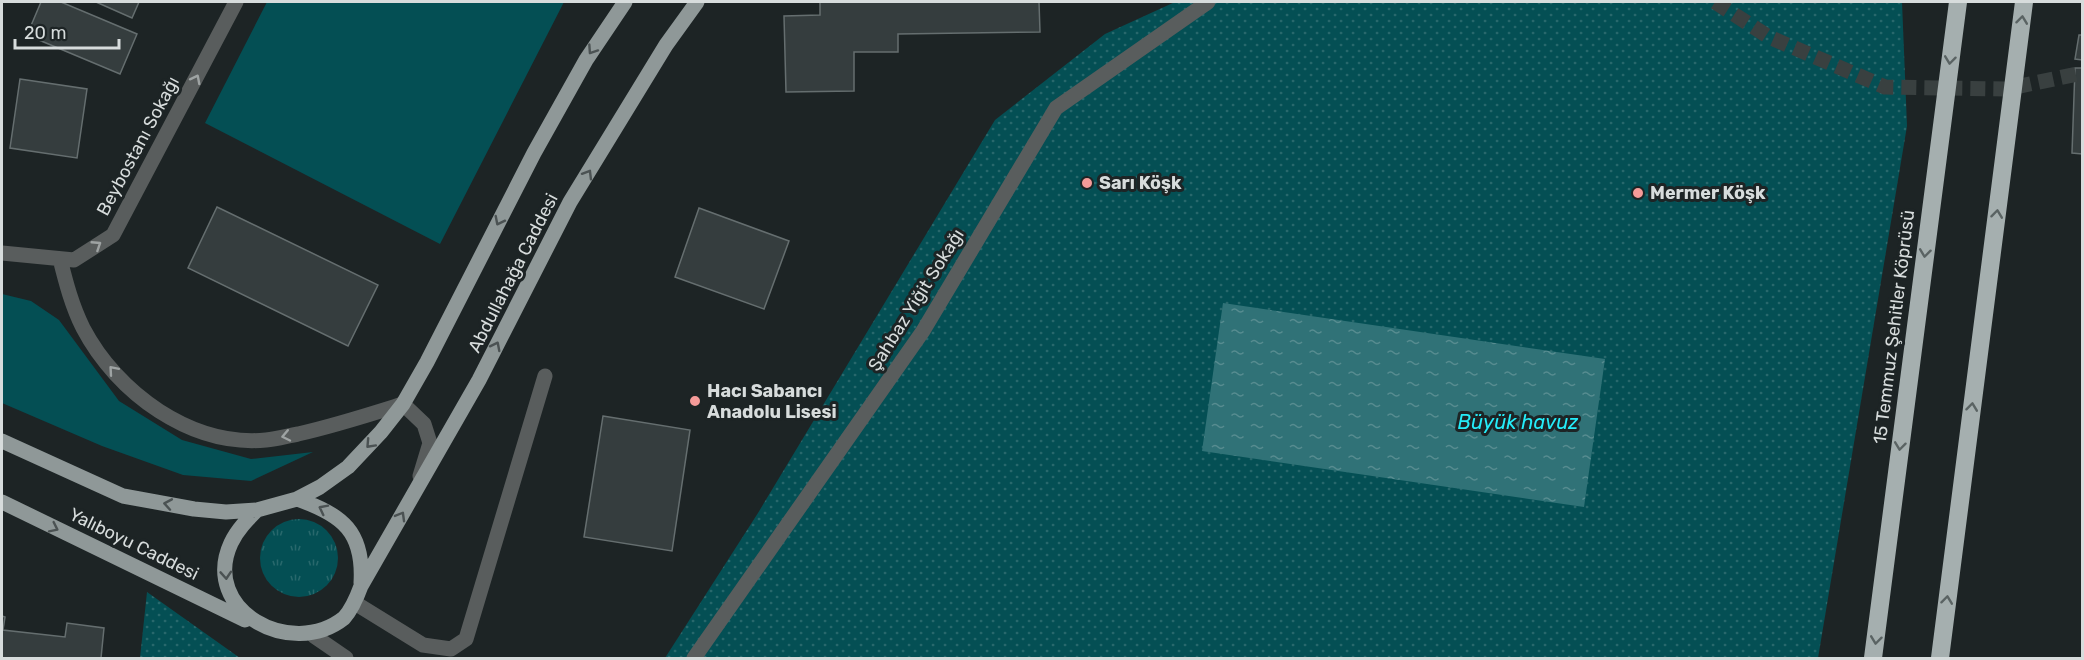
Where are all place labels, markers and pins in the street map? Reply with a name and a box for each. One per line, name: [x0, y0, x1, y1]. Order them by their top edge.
place label: Sarı Köşk: [1099, 172, 1182, 194]
marker: Sarı Köşk: [1080, 176, 1094, 190]
place label: Mermer Köşk: [1650, 182, 1766, 204]
marker: Mermer Köşk: [1631, 186, 1645, 200]
place label: Hacı Sabancı Anadolu Lisesi: [707, 380, 837, 423]
marker: Hacı Sabancı Anadolu Lisesi: [688, 394, 702, 408]

